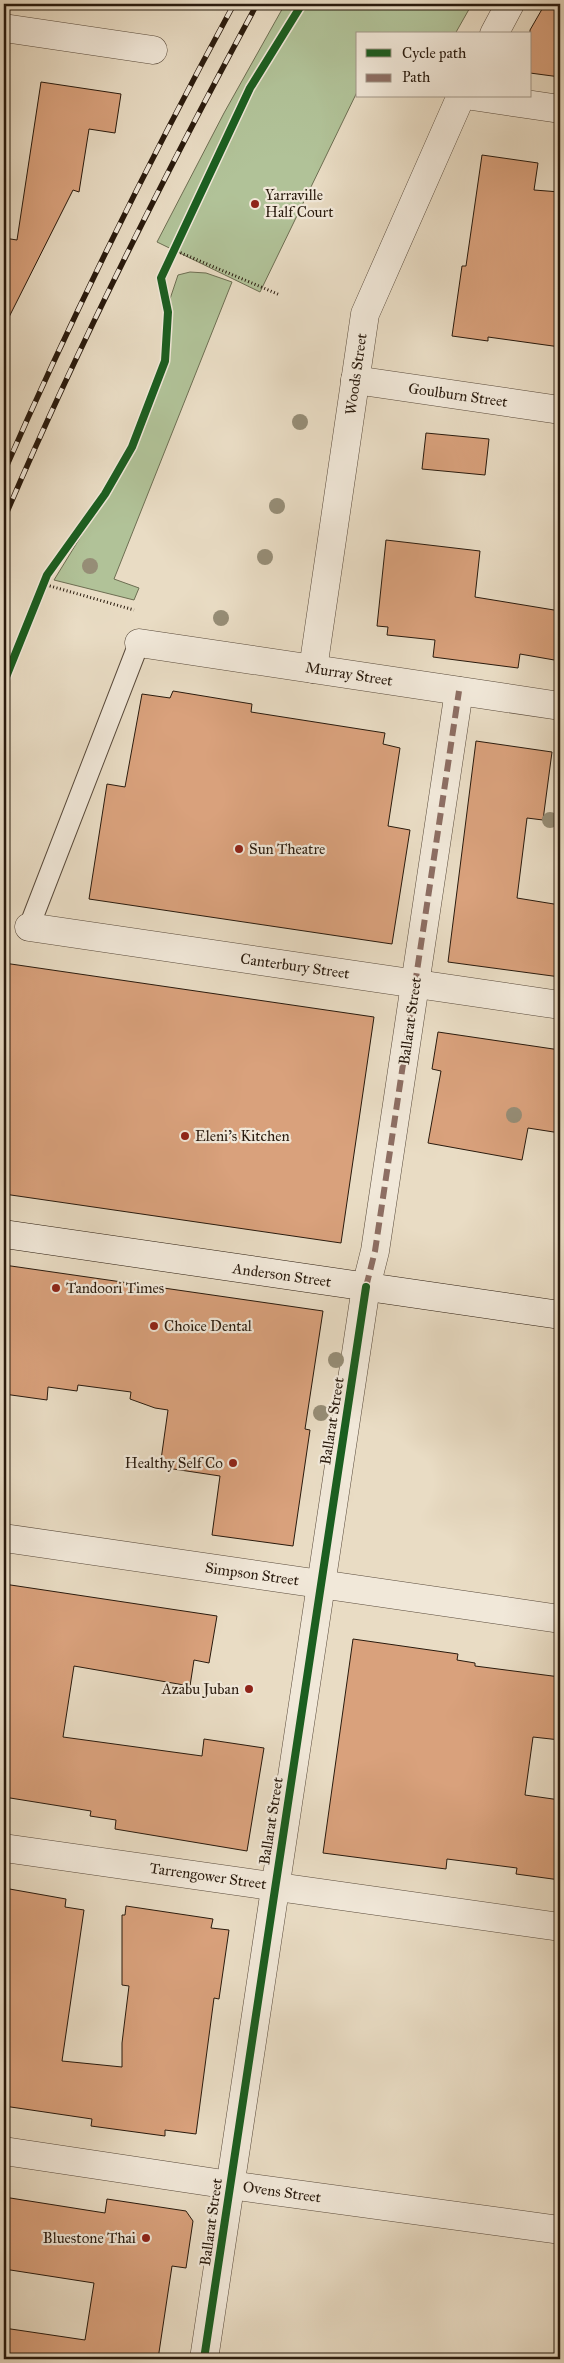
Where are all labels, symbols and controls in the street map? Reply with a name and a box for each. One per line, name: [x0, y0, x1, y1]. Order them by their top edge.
legend: [356, 32, 532, 98]
text: Cycle path: [402, 44, 467, 62]
text: Path: [402, 68, 431, 86]
place label: Yarraville Half Court: [265, 186, 334, 221]
marker: Yarraville Half Court: [249, 198, 261, 210]
street label: Woods Street: [341, 331, 371, 416]
street label: Goulburn Street: [407, 379, 510, 411]
street label: Murray Street: [304, 658, 395, 690]
place label: Sun Theatre: [249, 840, 325, 858]
marker: Sun Theatre: [233, 843, 245, 855]
street label: Canterbury Street: [239, 949, 351, 983]
street label: Ballarat Street: [395, 975, 425, 1066]
place label: Eleni's Kitchen: [195, 1127, 290, 1145]
marker: Eleni's Kitchen: [179, 1130, 191, 1142]
street label: Anderson Street: [231, 1259, 333, 1291]
place label: Tandoori Times: [66, 1279, 164, 1297]
marker: Tandoori Times: [50, 1282, 62, 1294]
place label: Choice Dental: [164, 1317, 253, 1335]
marker: Choice Dental: [148, 1320, 160, 1332]
street label: Ballarat Street: [316, 1375, 348, 1466]
place label: Healthy Self Co: [125, 1454, 223, 1472]
marker: Healthy Self Co: [227, 1457, 239, 1469]
street label: Simpson Street: [204, 1559, 301, 1590]
place label: Azabu Juban: [161, 1680, 239, 1699]
marker: Azabu Juban: [243, 1683, 255, 1695]
street label: Ballarat Street: [255, 1775, 287, 1866]
street label: Tarrengower Street: [148, 1859, 268, 1893]
street label: Ballarat Street: [196, 2176, 226, 2267]
street label: Ovens Street: [242, 2178, 323, 2206]
place label: Bluestone Thai: [43, 2229, 136, 2247]
marker: Bluestone Thai: [140, 2232, 152, 2244]

